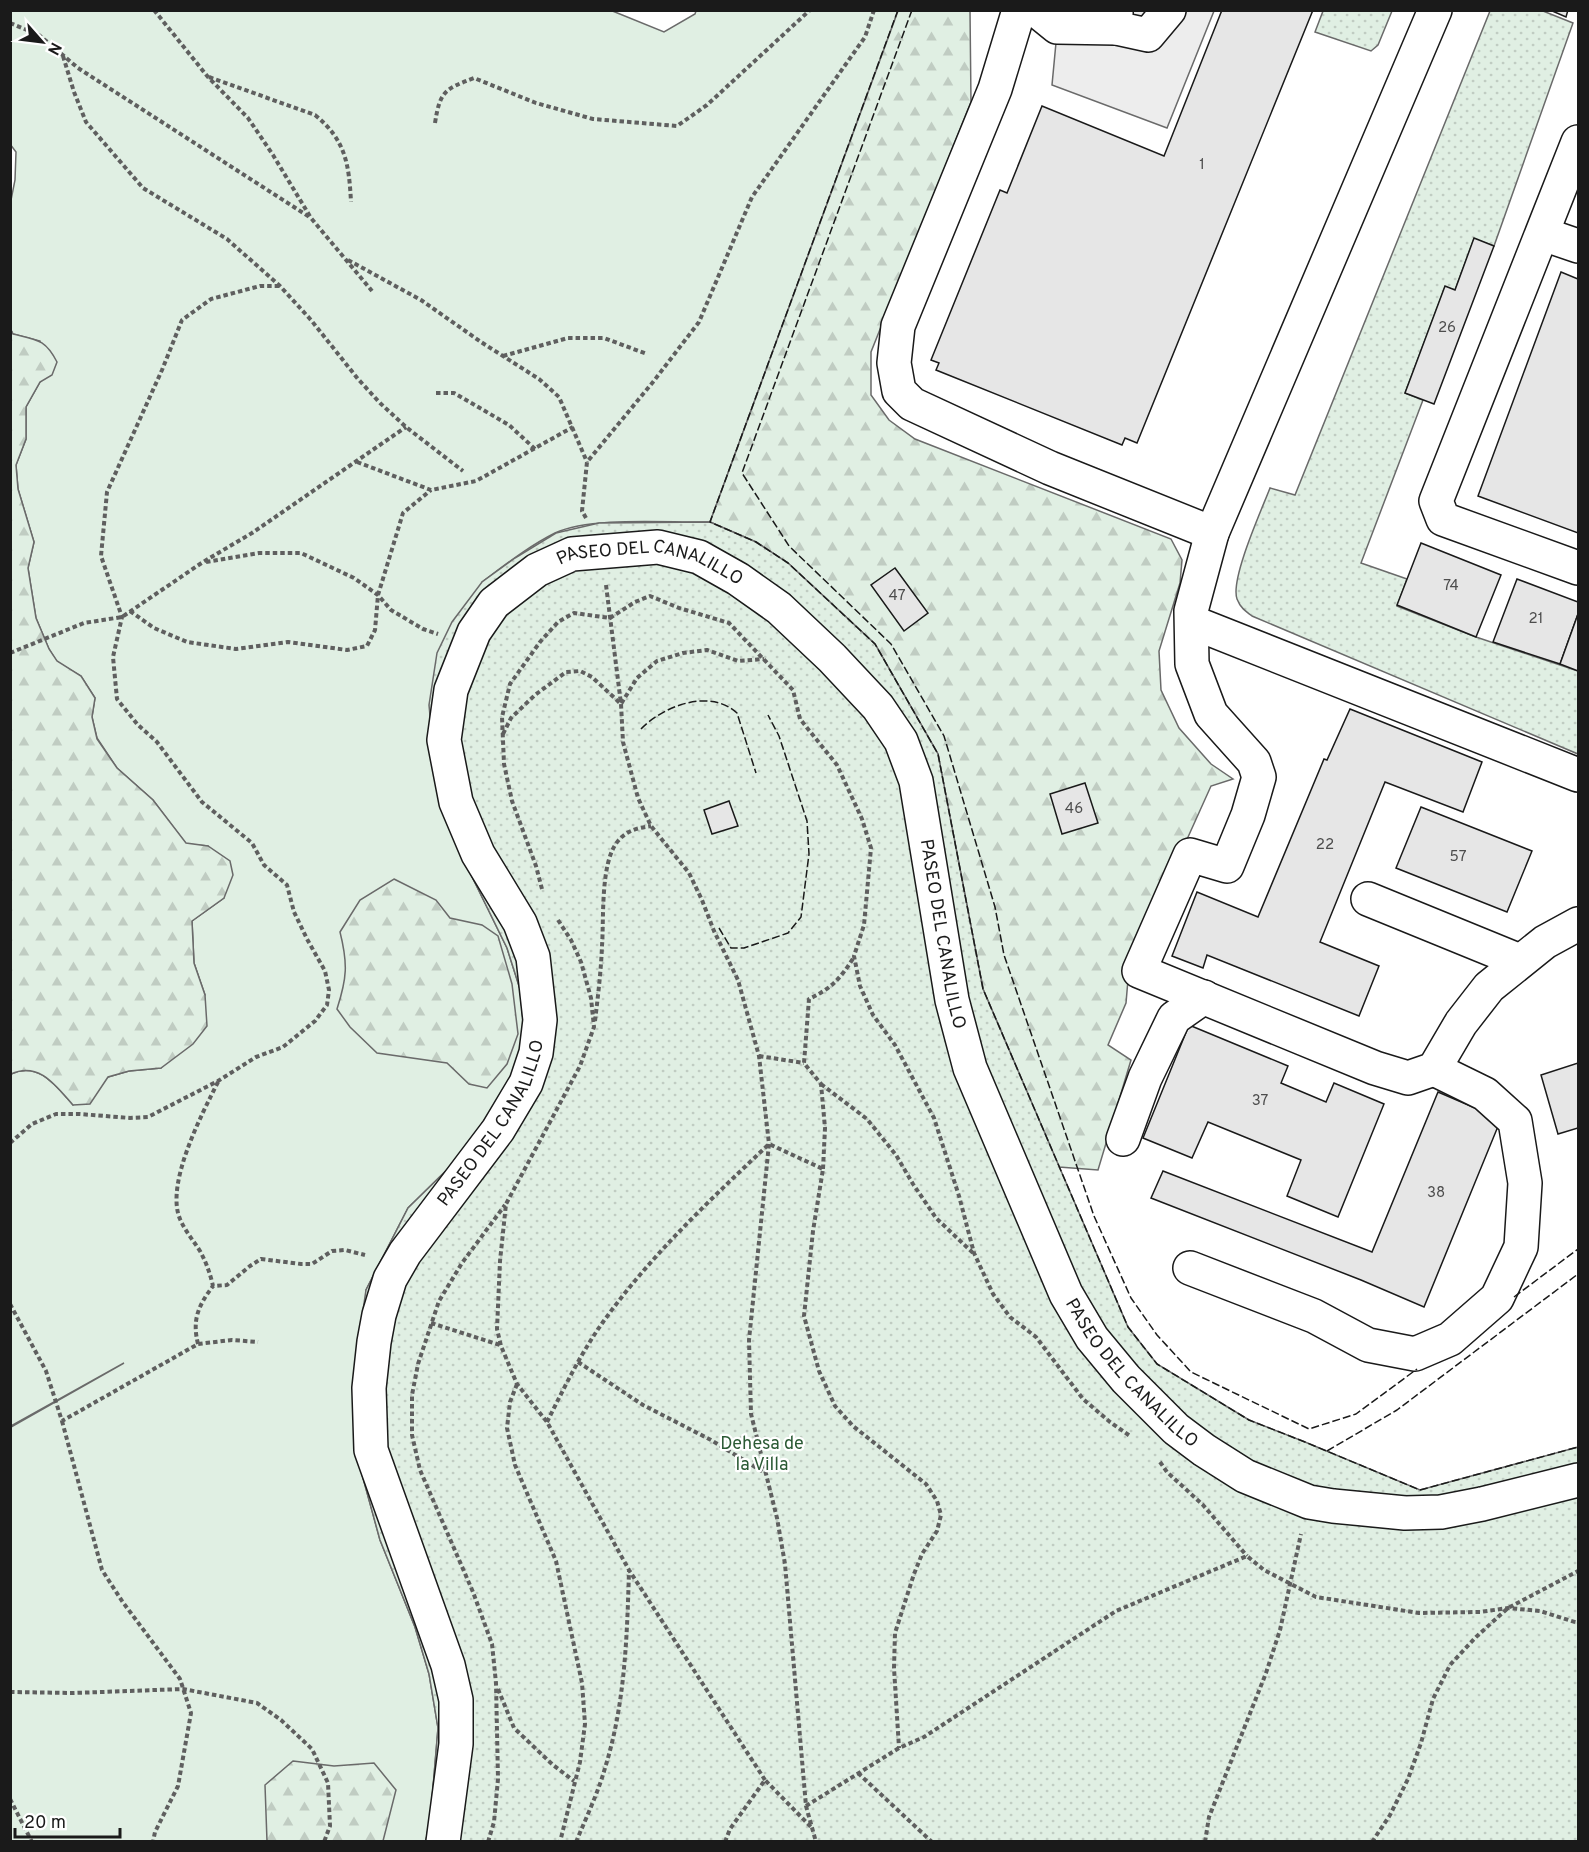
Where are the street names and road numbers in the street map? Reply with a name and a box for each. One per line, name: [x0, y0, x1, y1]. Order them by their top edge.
street label: PASEO DEL CANALILLO: [553, 535, 747, 591]
street label: PASEO DEL CANALILLO: [914, 837, 971, 1032]
street label: PASEO DEL CANALILLO: [433, 1038, 549, 1211]
street label: PASEO DEL CANALILLO: [1060, 1294, 1203, 1453]

